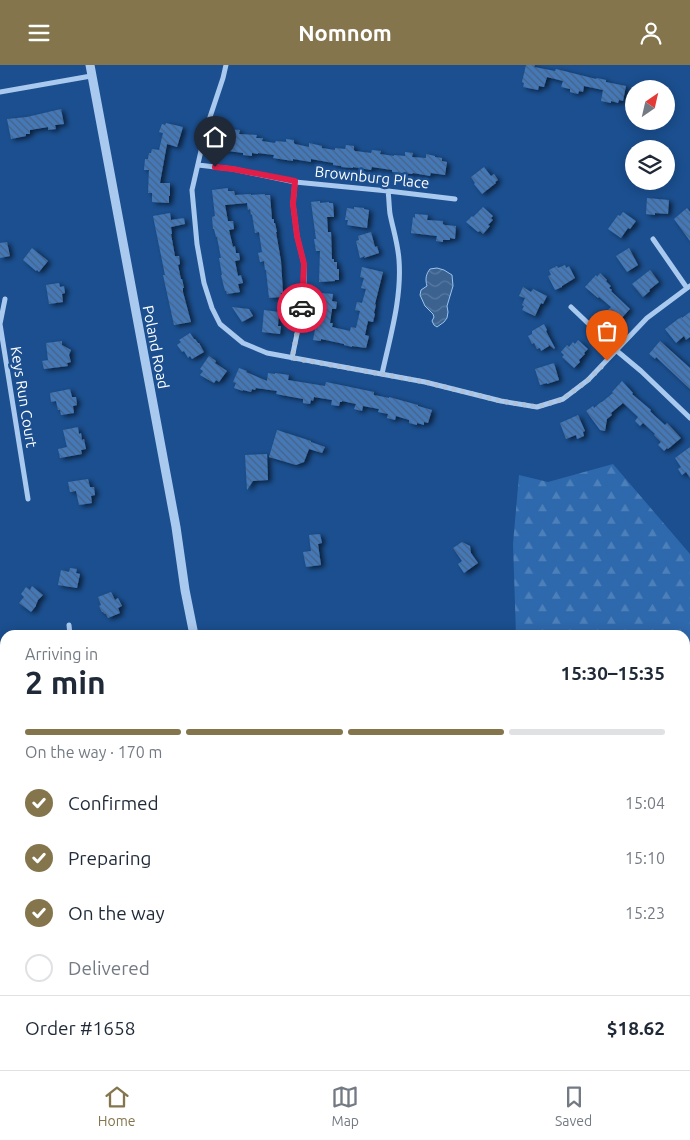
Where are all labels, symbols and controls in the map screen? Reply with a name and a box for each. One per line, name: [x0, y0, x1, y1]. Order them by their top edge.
icon: menu: [25, 19, 53, 47]
icon: person: [637, 19, 665, 47]
text: Nomnom: [298, 20, 392, 45]
north arrow: [625, 80, 675, 130]
map controls: [625, 80, 675, 190]
pin: [194, 116, 236, 167]
icon: home: [201, 123, 229, 151]
button: layers: [625, 140, 675, 190]
street label: Brownburg Place: [314, 163, 430, 191]
courier: [277, 283, 327, 333]
icon: car: [288, 294, 316, 322]
street label: Poland Road: [140, 304, 172, 390]
pin: [586, 310, 628, 361]
icon: bag: [593, 317, 621, 345]
street label: Keys Run Court: [8, 345, 40, 449]
text: Arriving in: [25, 645, 98, 663]
text: 15:30–15:35: [560, 662, 665, 684]
text: 2 min: [25, 664, 106, 700]
text: On the way · 170 m: [25, 743, 162, 761]
icon: check: [25, 789, 53, 817]
text: Confirmed: [68, 792, 159, 814]
text: 15:04: [625, 794, 665, 812]
icon: check: [25, 844, 53, 872]
text: Preparing: [68, 847, 152, 869]
text: 15:10: [625, 849, 665, 867]
icon: check: [25, 899, 53, 927]
text: On the way: [68, 902, 165, 924]
text: 15:23: [625, 904, 665, 922]
text: Delivered: [68, 957, 150, 979]
text: Order #1658: [25, 1017, 135, 1039]
text: $18.62: [607, 1017, 665, 1039]
tab: Home: [98, 1083, 136, 1129]
tab: Map: [331, 1083, 359, 1129]
tab: Saved: [555, 1083, 592, 1129]

